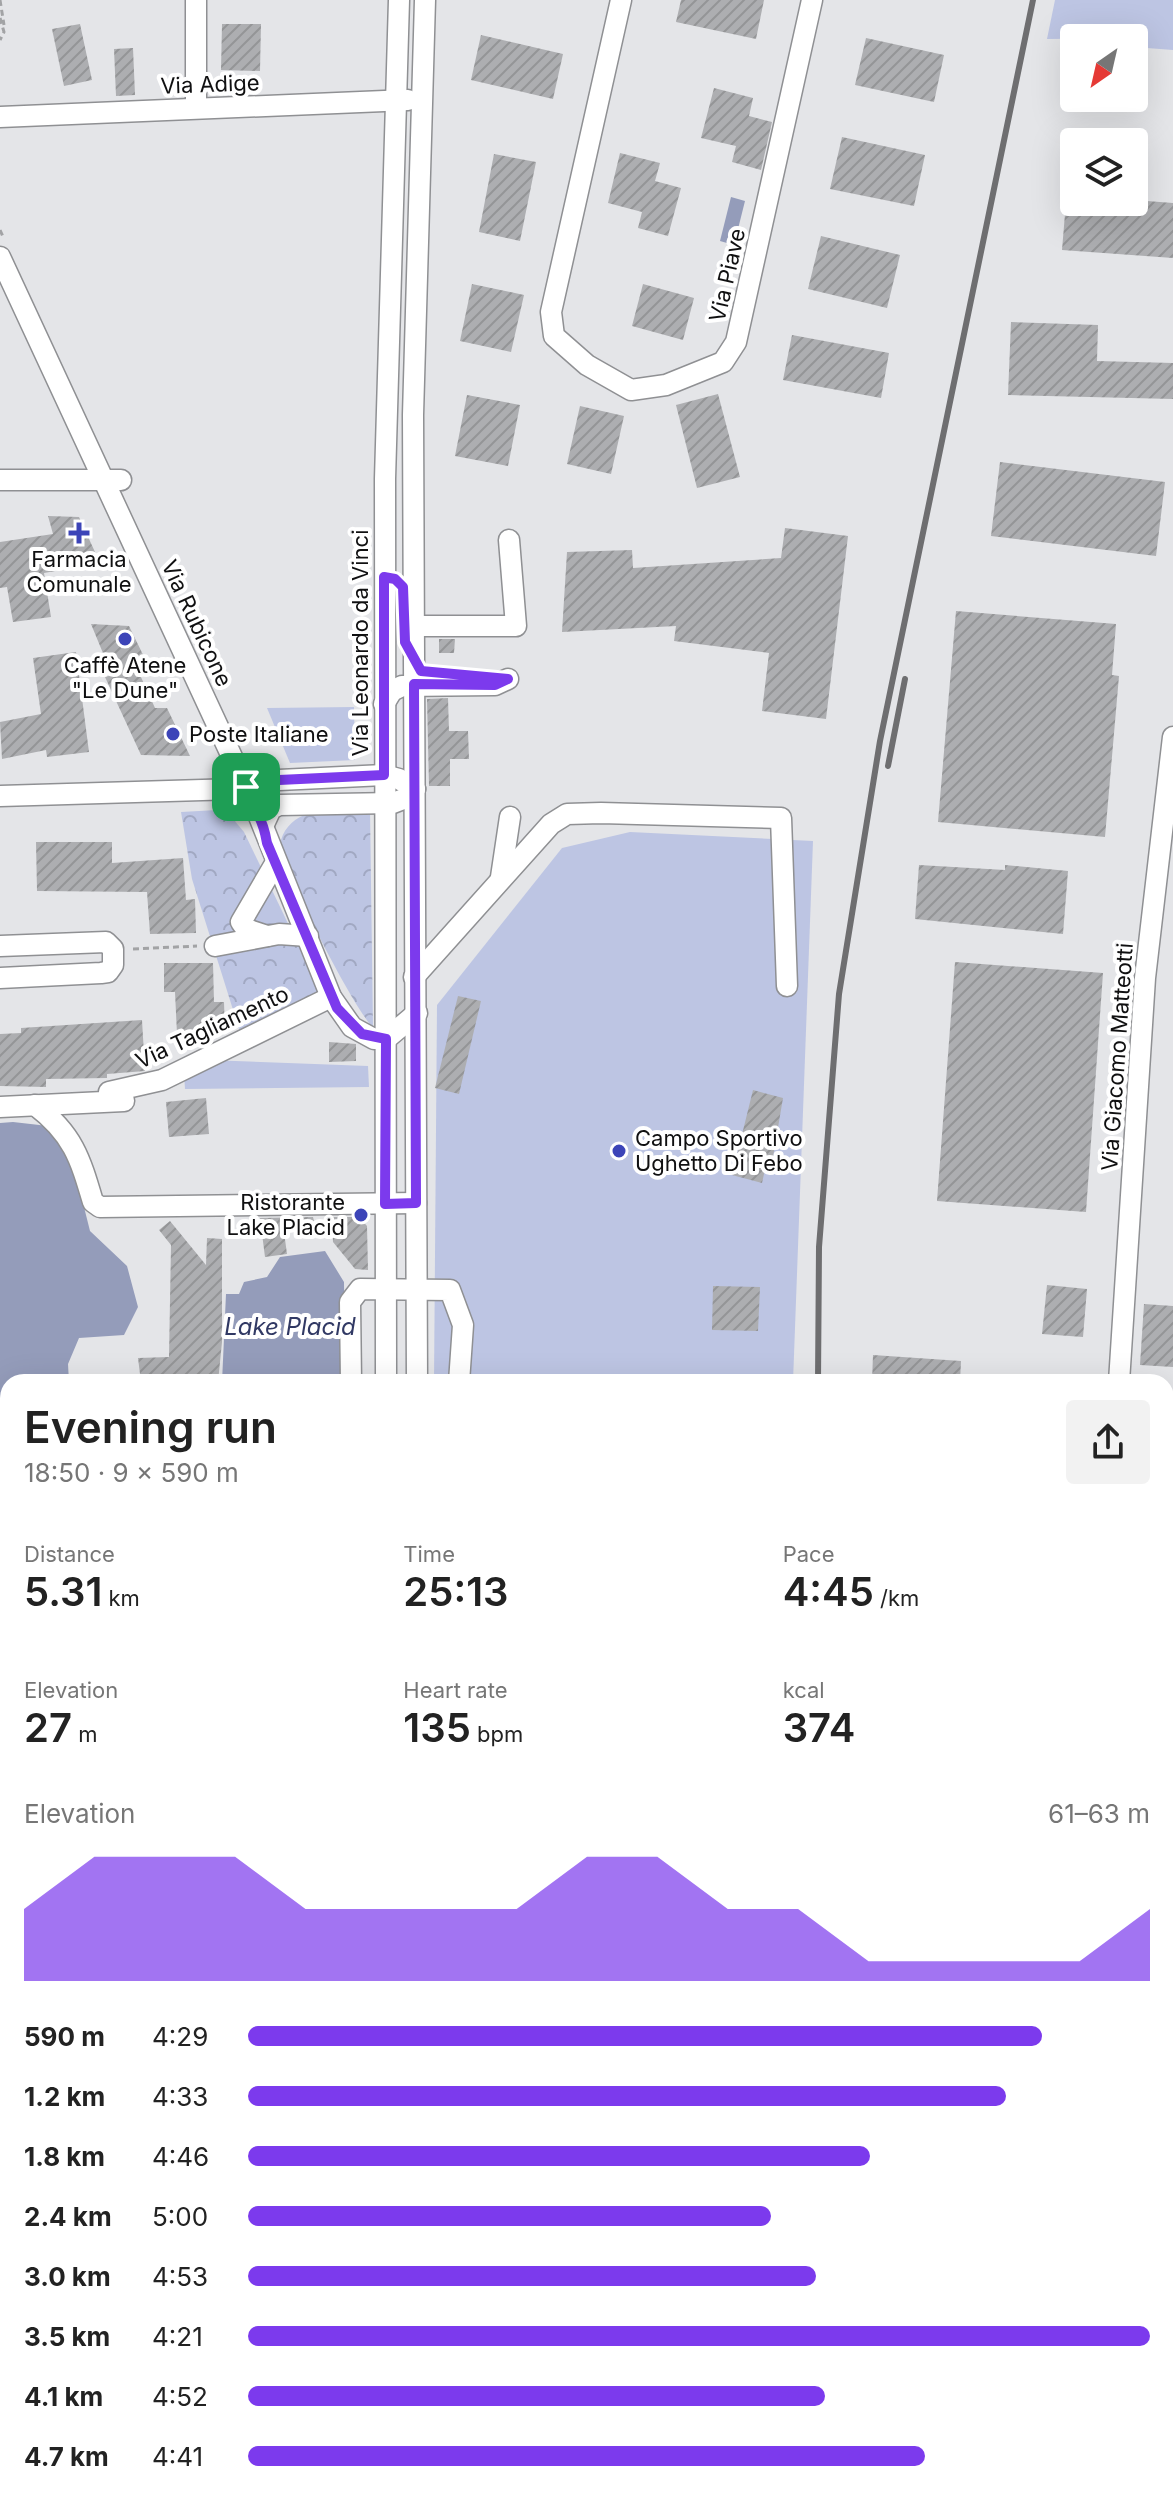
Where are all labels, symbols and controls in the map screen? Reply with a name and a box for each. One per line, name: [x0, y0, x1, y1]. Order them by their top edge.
north arrow: [1060, 24, 1148, 112]
map controls: [1060, 24, 1148, 216]
street label: Via Adige: [160, 69, 260, 99]
button: layers: [1060, 128, 1148, 216]
street label: Via Piave: [704, 226, 750, 324]
marker: Farmacia Comunale: [70, 524, 88, 542]
street label: Via Leonardo da Vinci: [347, 529, 373, 757]
place label: Farmacia Comunale: [26, 546, 132, 597]
street label: Via Rubicone: [156, 556, 238, 690]
marker: Caffè Atene "Le Dune": [116, 630, 134, 648]
place label: Caffè Atene "Le Dune": [64, 652, 186, 703]
place label: Poste Italiane: [189, 721, 328, 747]
marker: Poste Italiane: [164, 725, 182, 743]
pin: [212, 753, 280, 821]
icon: arrive: [224, 765, 268, 809]
street label: Via Giacomo Matteotti: [1096, 942, 1138, 1172]
street label: Via Tagliamento: [131, 980, 293, 1074]
place label: Campo Sportivo Ughetto Di Febo: [635, 1125, 803, 1176]
marker: Campo Sportivo Ughetto Di Febo: [610, 1142, 628, 1160]
place label: Ristorante Lake Placid: [227, 1189, 345, 1240]
marker: Ristorante Lake Placid: [352, 1206, 370, 1224]
water label: Lake Placid: [224, 1312, 356, 1341]
text: Evening run: [24, 1400, 277, 1454]
button: share: [1066, 1400, 1150, 1484]
text: 18:50 · 9 × 590 m: [24, 1457, 239, 1488]
text: Distance: [24, 1541, 115, 1567]
text: Time: [403, 1541, 455, 1567]
text: Pace: [783, 1541, 834, 1567]
text: 5.31: [24, 1567, 102, 1616]
text: 25:13: [403, 1567, 509, 1616]
text: 4:45: [783, 1567, 874, 1616]
text: km: [102, 1585, 140, 1611]
text: /km: [874, 1585, 919, 1611]
text: Elevation: [24, 1677, 118, 1703]
text: Heart rate: [403, 1677, 508, 1703]
text: kcal: [783, 1677, 825, 1703]
text: 27: [24, 1703, 72, 1752]
text: 135: [403, 1703, 471, 1752]
text: 374: [783, 1703, 855, 1752]
text: m: [72, 1721, 97, 1747]
text: bpm: [471, 1721, 523, 1747]
text: Elevation: [24, 1798, 135, 1829]
text: 61–63 m: [1048, 1798, 1150, 1829]
text: 590 m: [24, 2021, 105, 2052]
text: 4:29: [152, 2021, 208, 2052]
text: 1.2 km: [24, 2081, 105, 2112]
text: 4:33: [152, 2081, 208, 2112]
text: 1.8 km: [24, 2141, 105, 2172]
text: 4:46: [152, 2141, 209, 2172]
text: 2.4 km: [24, 2201, 112, 2232]
text: 5:00: [152, 2201, 208, 2232]
text: 3.0 km: [24, 2261, 111, 2292]
text: 4:53: [152, 2261, 208, 2292]
text: 3.5 km: [24, 2321, 110, 2352]
text: 4:21: [152, 2321, 203, 2352]
text: 4.1 km: [24, 2381, 103, 2412]
text: 4:52: [152, 2381, 208, 2412]
text: 4.7 km: [24, 2441, 109, 2472]
text: 4:41: [152, 2441, 203, 2472]

